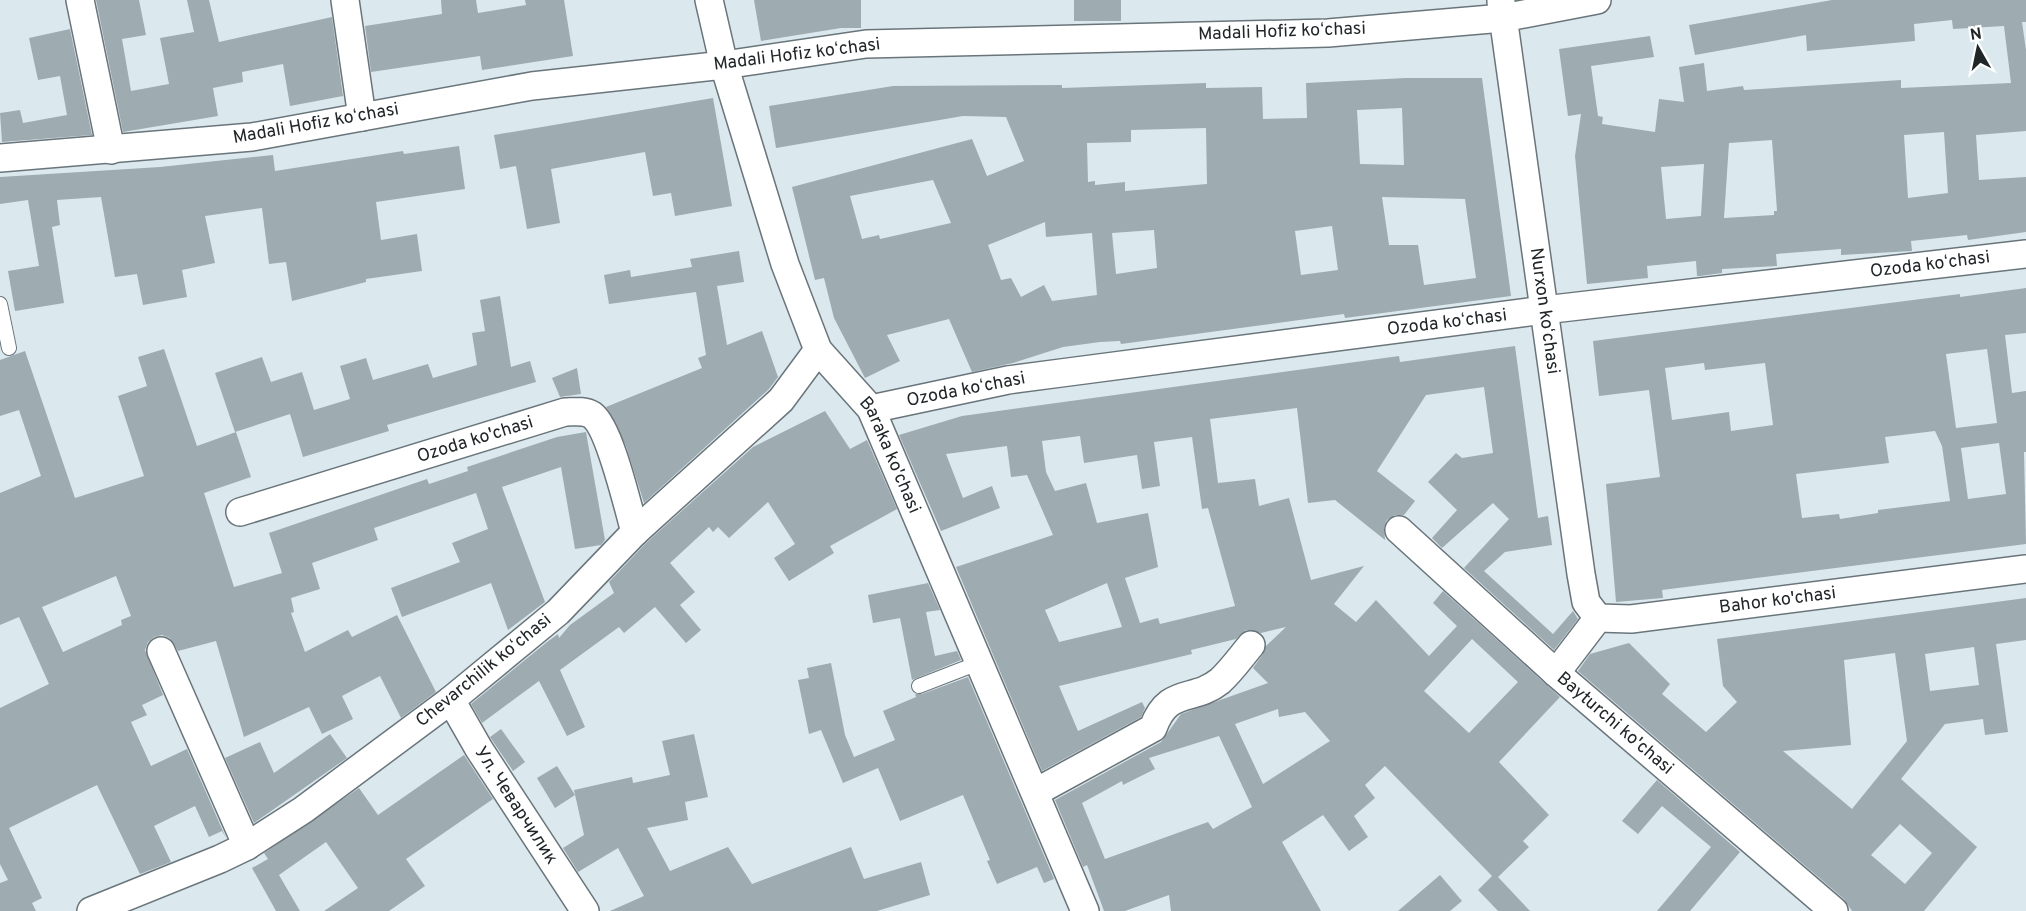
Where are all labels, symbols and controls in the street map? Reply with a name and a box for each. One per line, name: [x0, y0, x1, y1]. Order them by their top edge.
street label: Madali Hofiz koʻchasi: [1198, 18, 1366, 46]
north arrow: [1948, 18, 2008, 78]
text: N: [1969, 24, 1983, 46]
street label: Madali Hofiz koʻchasi: [712, 33, 882, 77]
street label: Madali Hofiz koʻchasi: [231, 98, 401, 150]
street label: Nurxon koʻchasi: [1524, 246, 1564, 376]
street label: Ozoda koʻchasi: [1869, 246, 1991, 284]
street label: Ozoda koʻchasi: [1386, 304, 1508, 342]
street label: Ozoda koʻchasi: [905, 367, 1027, 413]
street label: Baraka ko'chasi: [854, 392, 926, 517]
street label: Ozoda ko'chasi: [414, 411, 536, 468]
street label: Bahor ko'chasi: [1718, 582, 1837, 619]
street label: Chevarchilik koʻchasi: [411, 609, 557, 733]
street label: Bayturchi ko'chasi: [1552, 667, 1678, 780]
street label: Ул. Чеварчилик: [469, 742, 563, 869]

